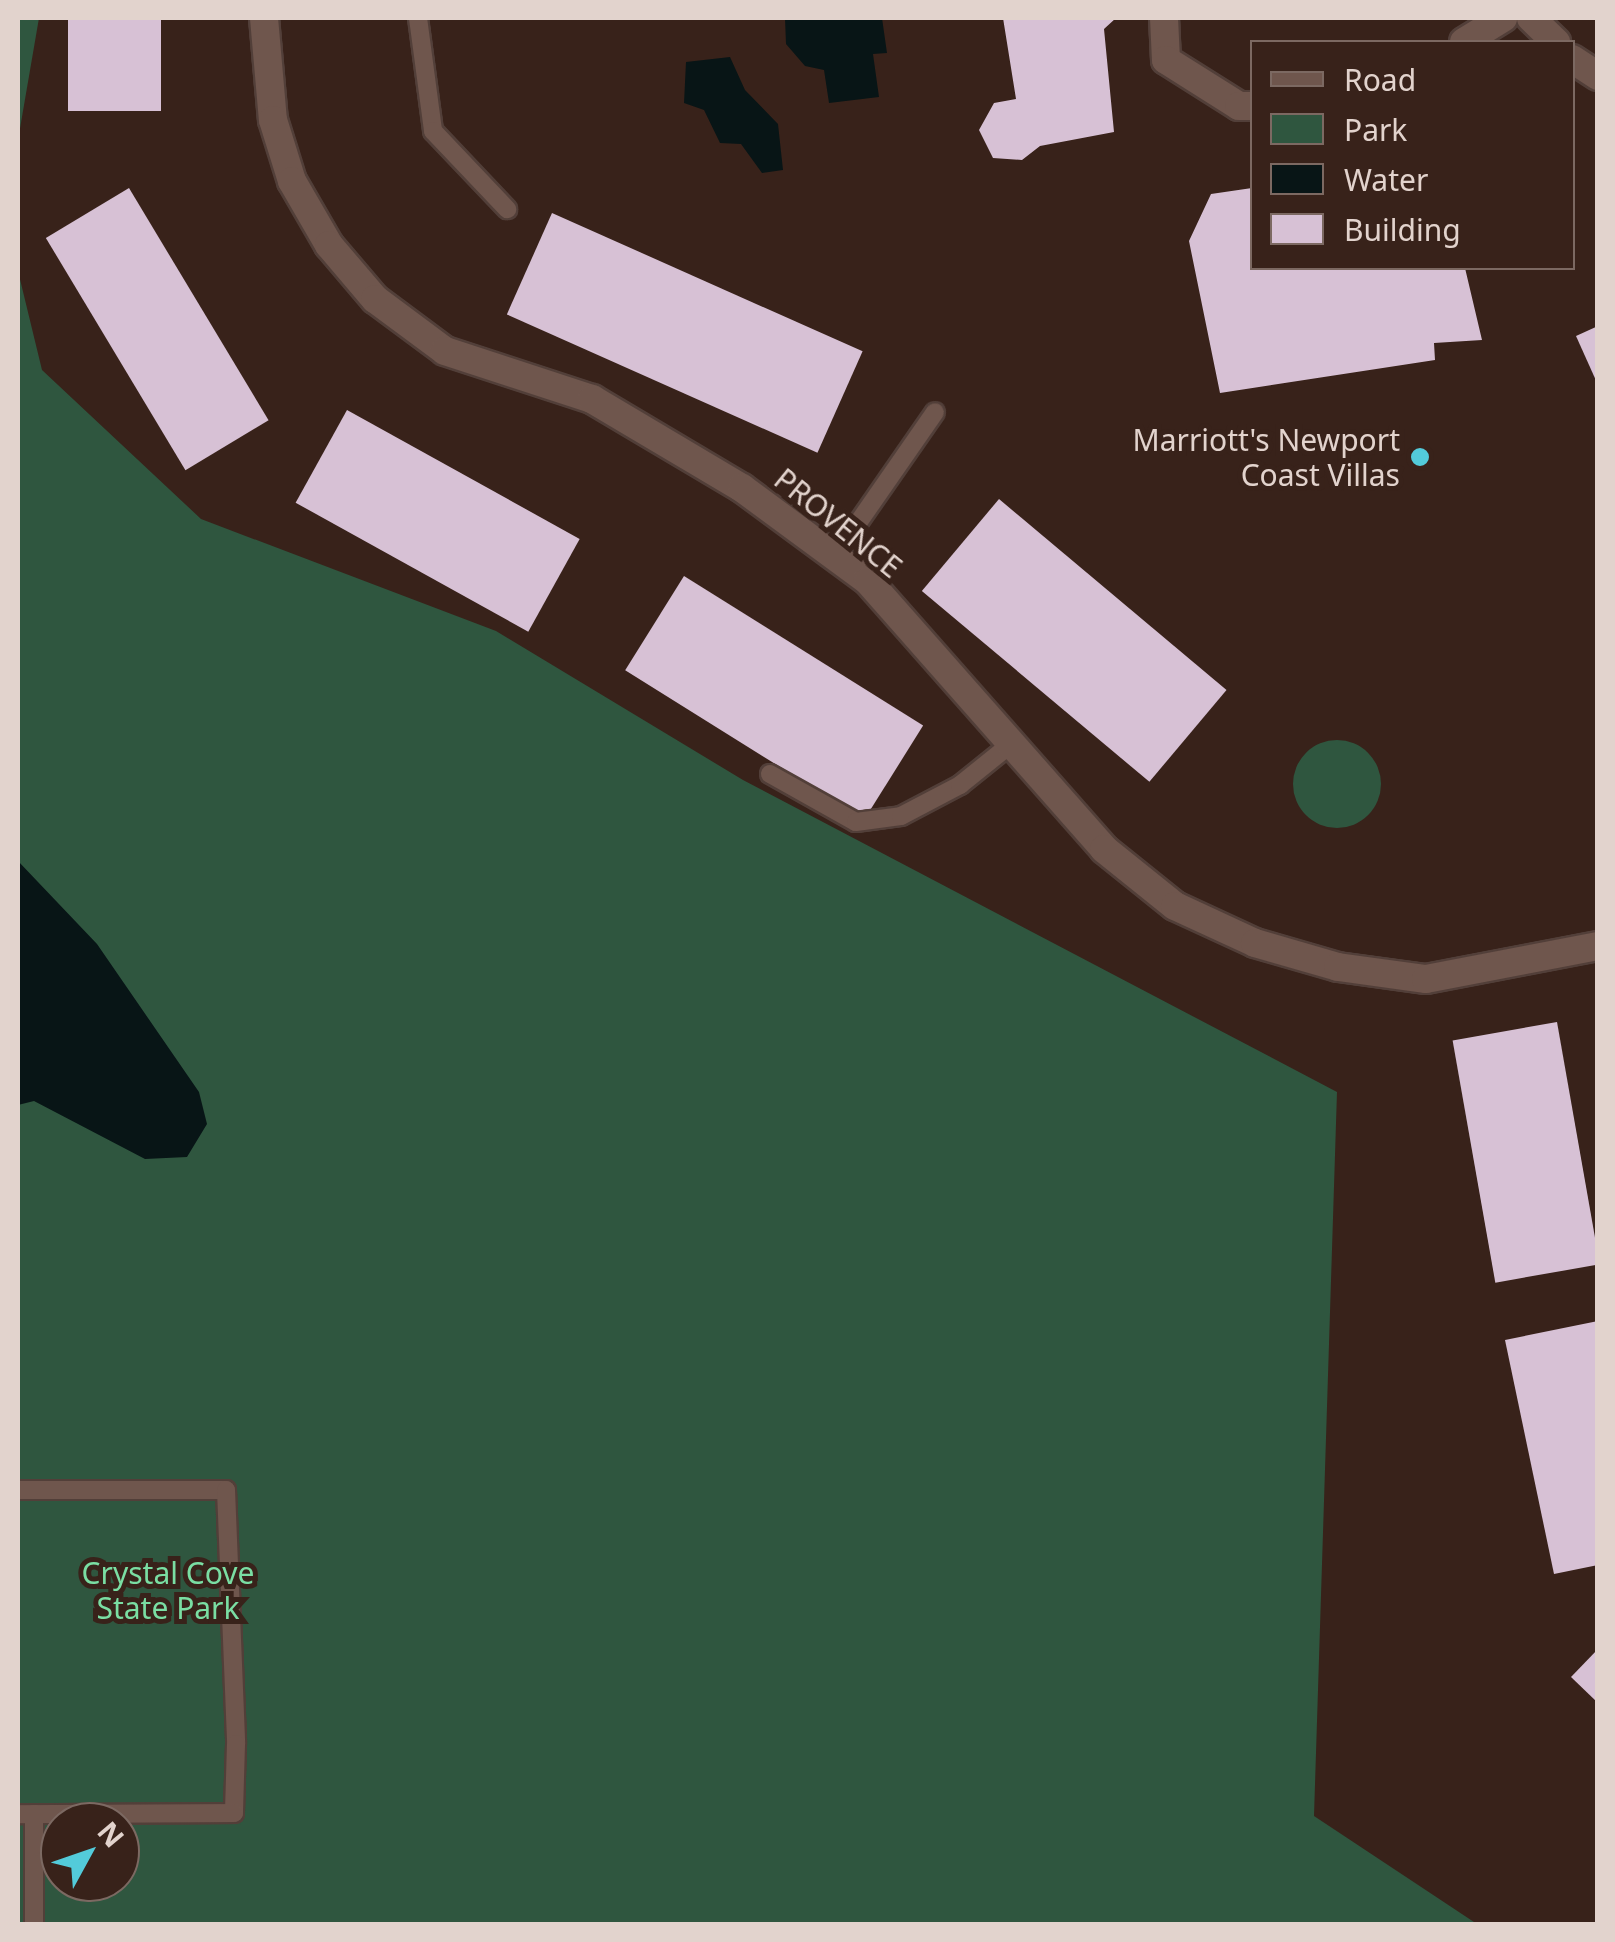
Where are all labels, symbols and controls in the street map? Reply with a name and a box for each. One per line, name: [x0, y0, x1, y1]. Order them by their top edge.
legend: [1250, 40, 1575, 270]
text: Road: [1344, 59, 1416, 100]
text: Park: [1344, 109, 1407, 150]
text: Water: [1344, 159, 1428, 200]
text: Building: [1344, 209, 1461, 250]
place label: Marriott's Newport Coast Villas: [1132, 422, 1400, 492]
marker: Marriott's Newport Coast Villas: [1409, 446, 1431, 468]
street label: PROVENCE: [767, 461, 909, 585]
park label: Crystal Cove State Park: [82, 1555, 254, 1626]
north arrow: [40, 1802, 140, 1902]
text: N: [90, 1813, 133, 1855]

